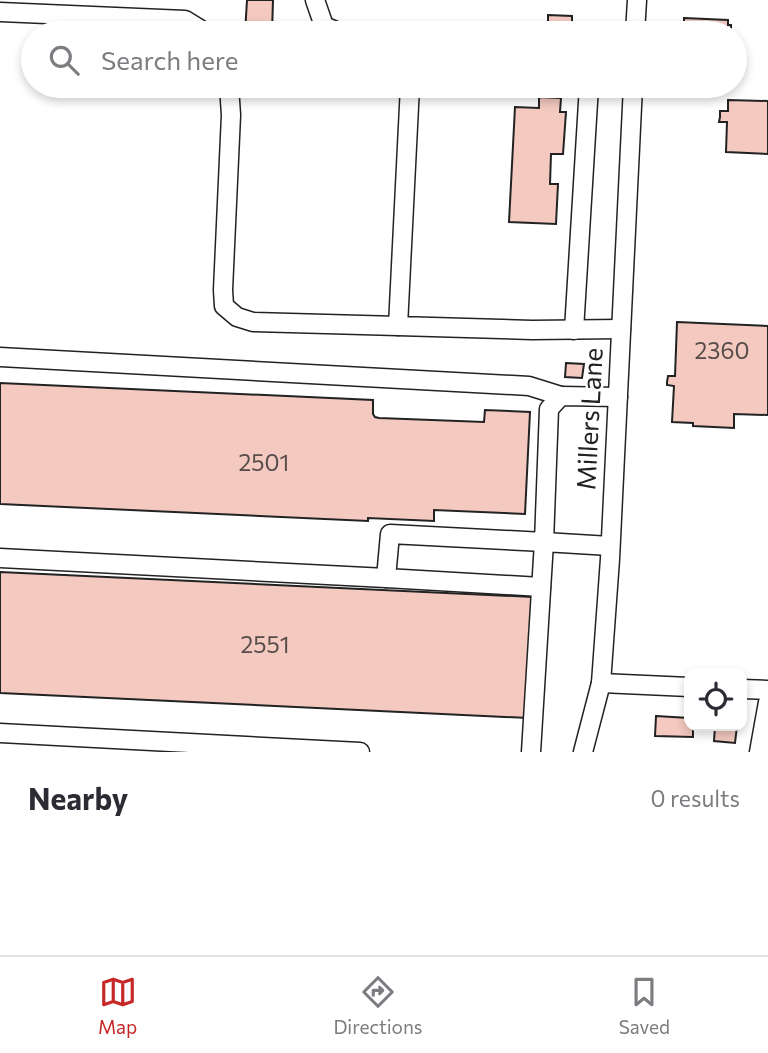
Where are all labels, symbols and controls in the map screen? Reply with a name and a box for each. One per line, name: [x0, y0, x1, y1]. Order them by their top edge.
search box: [21, 21, 747, 98]
icon: search: [45, 41, 83, 79]
text: Search here: [101, 44, 239, 75]
house number: 2360: [695, 336, 749, 364]
street label: Millers Lane: [569, 347, 608, 491]
house number: 2501: [239, 448, 289, 476]
house number: 2551: [240, 630, 290, 658]
map controls: [684, 668, 747, 731]
button: locate: [684, 668, 747, 731]
text: Nearby: [28, 779, 128, 816]
text: 0 results: [651, 784, 740, 812]
tab: Map: [98, 973, 137, 1038]
tab: Directions: [333, 973, 423, 1038]
tab: Saved: [619, 973, 670, 1038]

